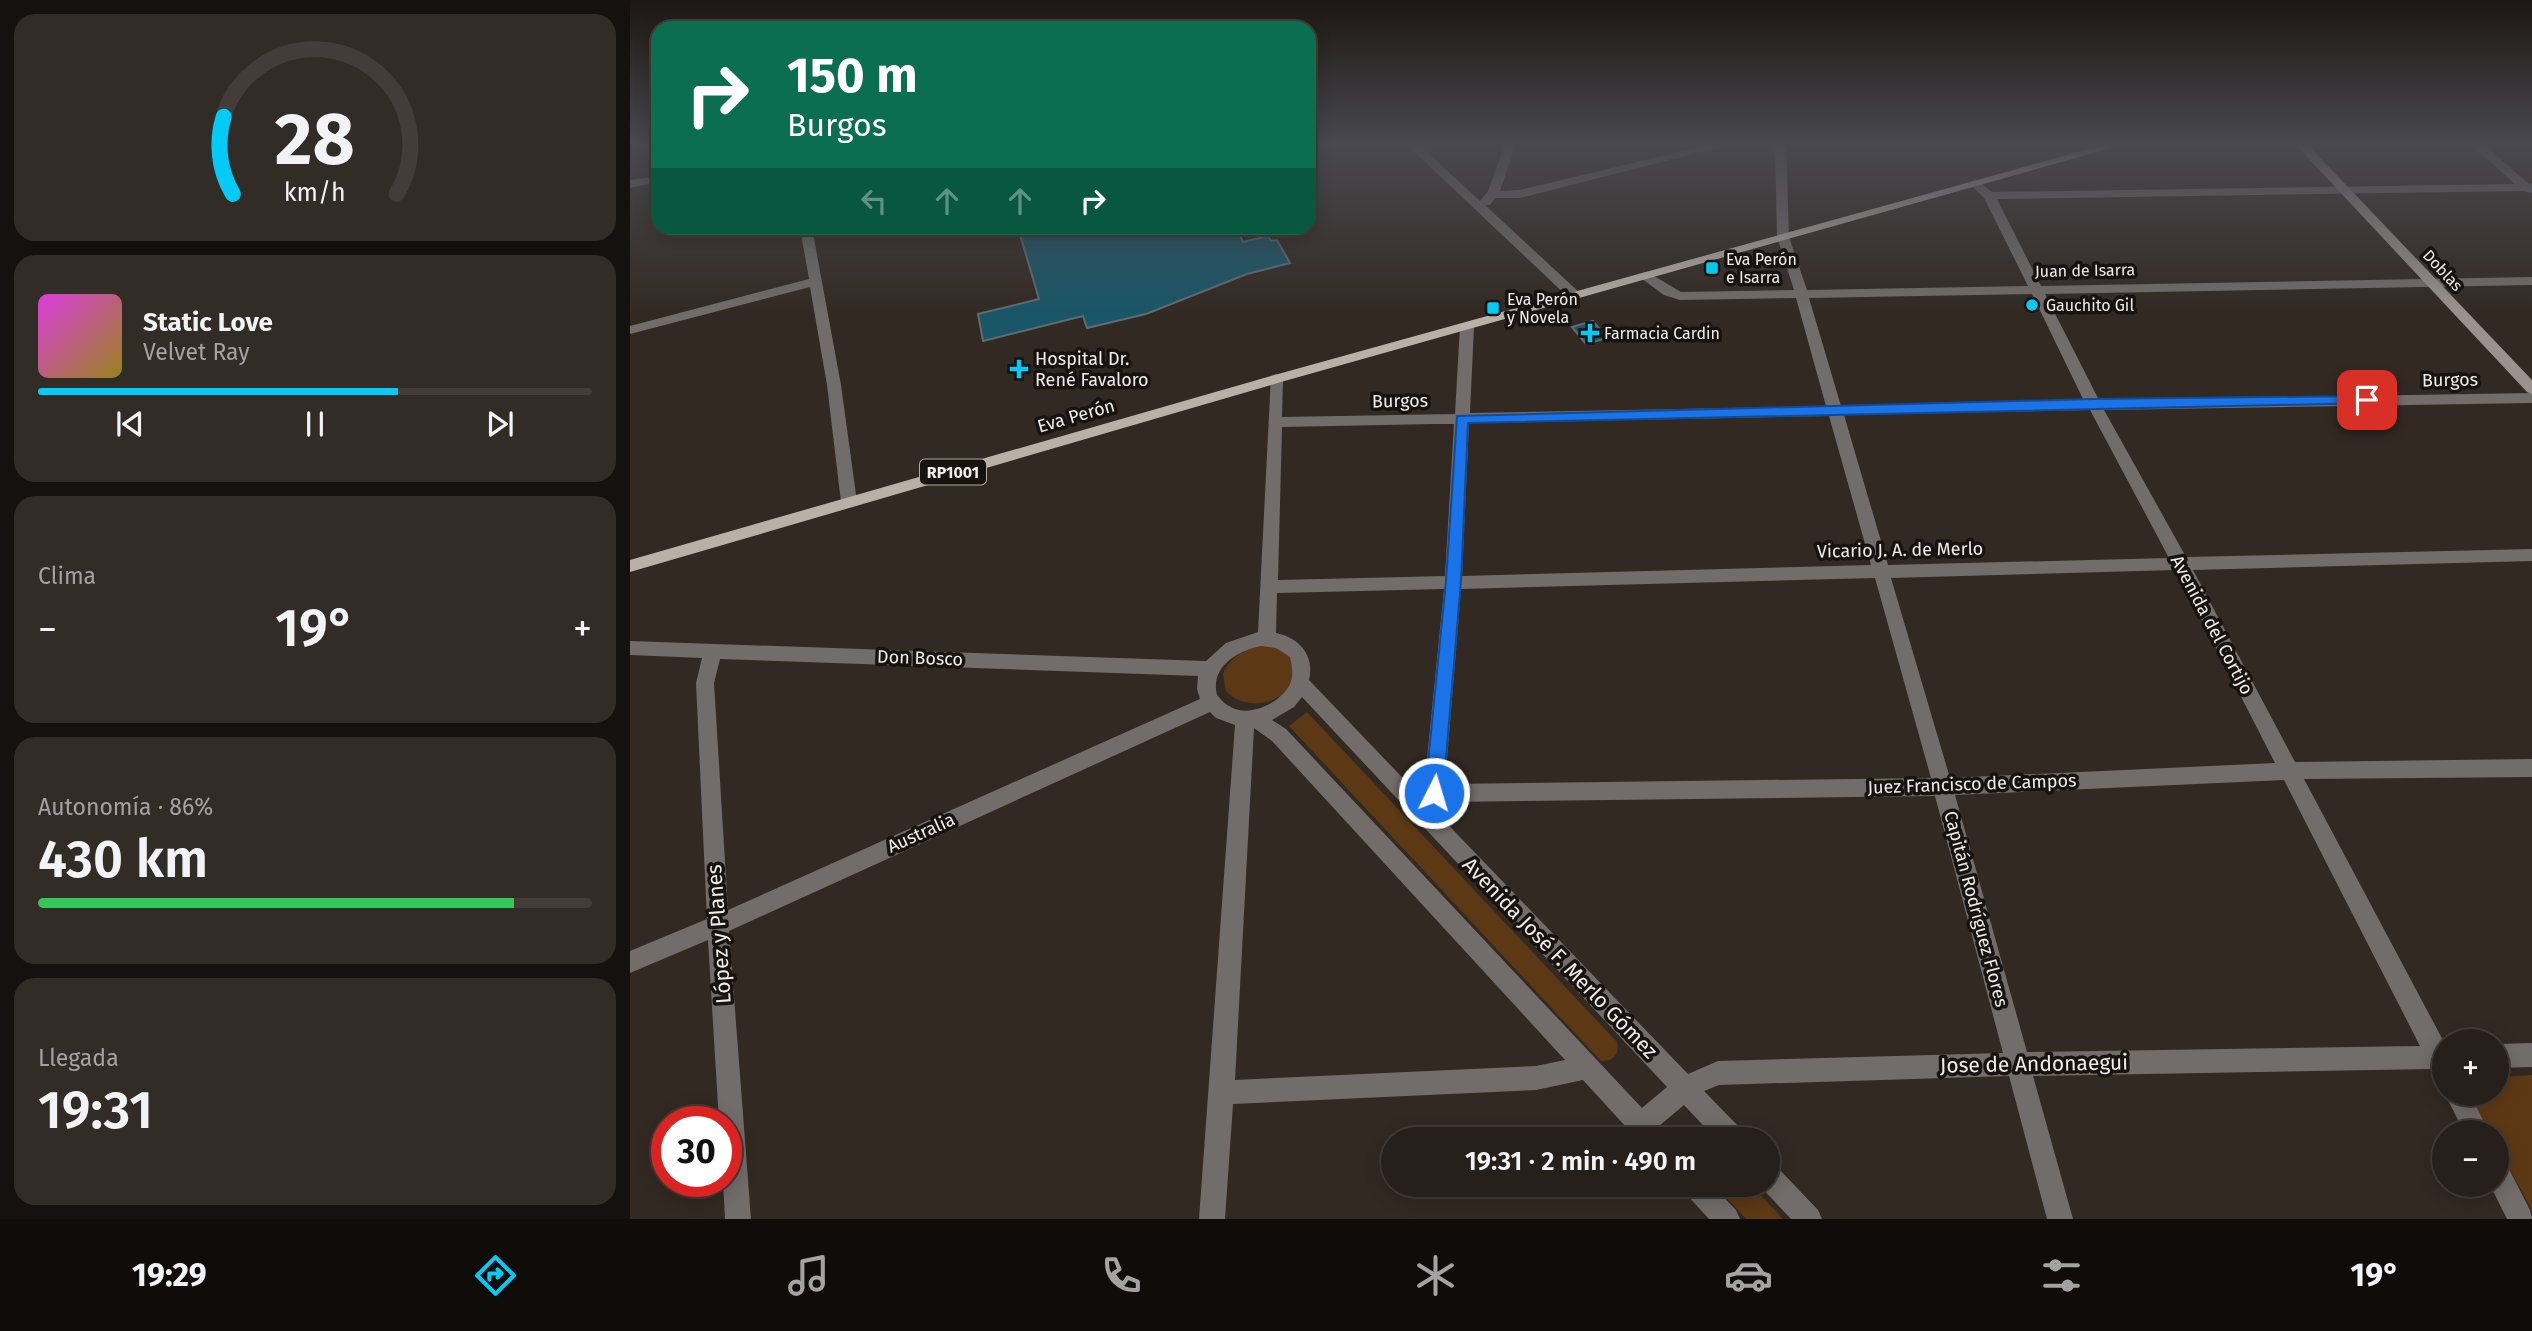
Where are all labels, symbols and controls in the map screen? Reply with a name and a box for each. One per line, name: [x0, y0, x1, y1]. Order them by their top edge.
text: 150 m: [787, 46, 918, 105]
icon: right: [672, 49, 763, 140]
text: 28: [275, 96, 355, 183]
text: Burgos: [787, 106, 887, 144]
text: km/h: [284, 177, 346, 207]
icon: left: [855, 182, 893, 220]
icon: ahead: [928, 182, 966, 220]
icon: ahead: [1001, 182, 1039, 220]
icon: right: [1074, 182, 1112, 220]
street label: Doblas: [2419, 246, 2467, 295]
place label: Eva Perón e Isarra: [1726, 250, 1797, 287]
marker: Eva Perón e Isarra: [1704, 260, 1720, 276]
street label: Juan de Isarra: [2035, 260, 2135, 281]
place label: Eva Perón y Novela: [1507, 290, 1578, 327]
place label: Gauchito Gil: [2046, 296, 2134, 315]
marker: Gauchito Gil: [2024, 297, 2040, 313]
marker: Eva Perón y Novela: [1485, 300, 1501, 316]
text: Static Love: [143, 307, 273, 338]
place label: Farmacia Cardin: [1604, 324, 1720, 343]
marker: Farmacia Cardin: [1582, 325, 1598, 341]
text: Velvet Ray: [143, 338, 250, 366]
place label: Hospital Dr. René Favaloro: [1035, 348, 1149, 391]
marker: Hospital Dr. René Favaloro: [1009, 359, 1029, 379]
street label: Burgos: [2422, 369, 2478, 391]
pin: [2337, 370, 2397, 430]
icon: arrive: [2348, 381, 2386, 419]
street label: Burgos: [1372, 390, 1428, 412]
street label: Eva Perón: [1035, 394, 1117, 438]
icon: previous: [111, 405, 149, 443]
icon: pause: [296, 405, 334, 443]
icon: next: [481, 405, 519, 443]
road number: RP1001: [920, 460, 986, 485]
street label: Vicario J. A. de Merlo: [1817, 538, 1983, 562]
street label: Avenida del Cortijo: [2166, 552, 2258, 698]
text: Clima: [38, 562, 96, 590]
text: 19°: [275, 597, 355, 660]
text: −: [38, 606, 57, 652]
text: +: [573, 606, 592, 652]
street label: Don Bosco: [877, 646, 963, 670]
position arrow: [1397, 756, 1471, 830]
street label: Juez Francisco de Campos: [1867, 769, 2077, 799]
text: Autonomía · 86%: [38, 793, 213, 821]
street label: Australia: [884, 808, 958, 858]
street label: Capitán Rodríguez Flores: [1939, 809, 2013, 1009]
text: 430 km: [38, 828, 208, 891]
street label: Avenida José F. Merlo Gómez: [1457, 852, 1663, 1064]
street label: López y Planes: [701, 863, 737, 1005]
map controls: [2432, 1029, 2509, 1197]
button: +: [2432, 1029, 2509, 1106]
text: Llegada: [38, 1044, 119, 1072]
street label: Jose de Andonaegui: [1940, 1049, 2128, 1079]
text: 19:31: [38, 1079, 153, 1142]
speed limit sign: 30: [651, 1106, 742, 1197]
button: −: [2432, 1120, 2509, 1197]
text: 19:31 · 2 min · 490 m: [1465, 1146, 1696, 1177]
icon: directions: [471, 1251, 520, 1300]
icon: music: [784, 1251, 833, 1300]
icon: phone: [1097, 1251, 1146, 1300]
icon: climate: [1411, 1251, 1460, 1300]
icon: car: [1724, 1251, 1773, 1300]
icon: filters: [2037, 1251, 2086, 1300]
text: 19:29: [132, 1256, 207, 1294]
text: 19°: [2350, 1256, 2400, 1294]

